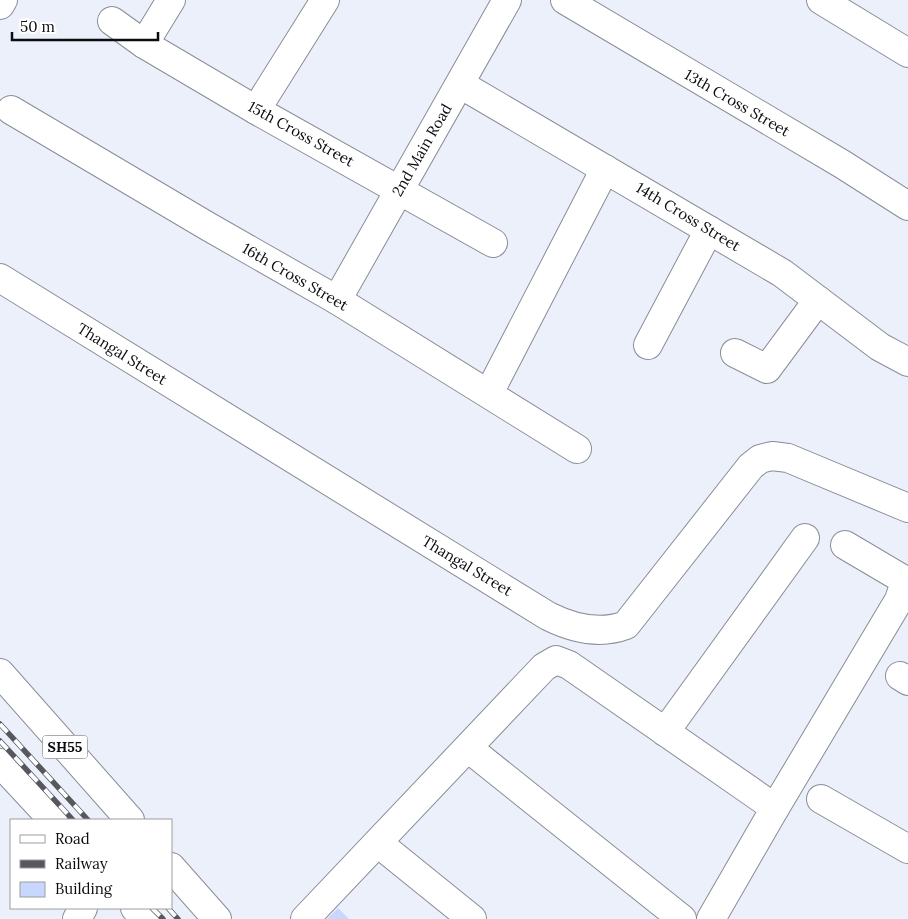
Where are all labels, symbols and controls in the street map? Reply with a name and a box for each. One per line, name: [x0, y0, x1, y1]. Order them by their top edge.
scale bar: [12, 10, 159, 42]
text: 50 m: [20, 17, 55, 36]
street label: 13th Cross Street: [681, 65, 794, 141]
street label: 15th Cross Street: [245, 97, 358, 171]
street label: 2nd Main Road: [387, 100, 456, 199]
street label: 14th Cross Street: [633, 178, 744, 255]
street label: 16th Cross Street: [239, 239, 352, 315]
street label: Thangal Street: [74, 318, 171, 389]
street label: Thangal Street: [419, 531, 516, 600]
road number: SH55: [42, 736, 88, 759]
legend: [10, 819, 172, 909]
text: Road: [55, 829, 90, 848]
text: Railway: [55, 854, 108, 873]
text: Building: [55, 879, 113, 898]

